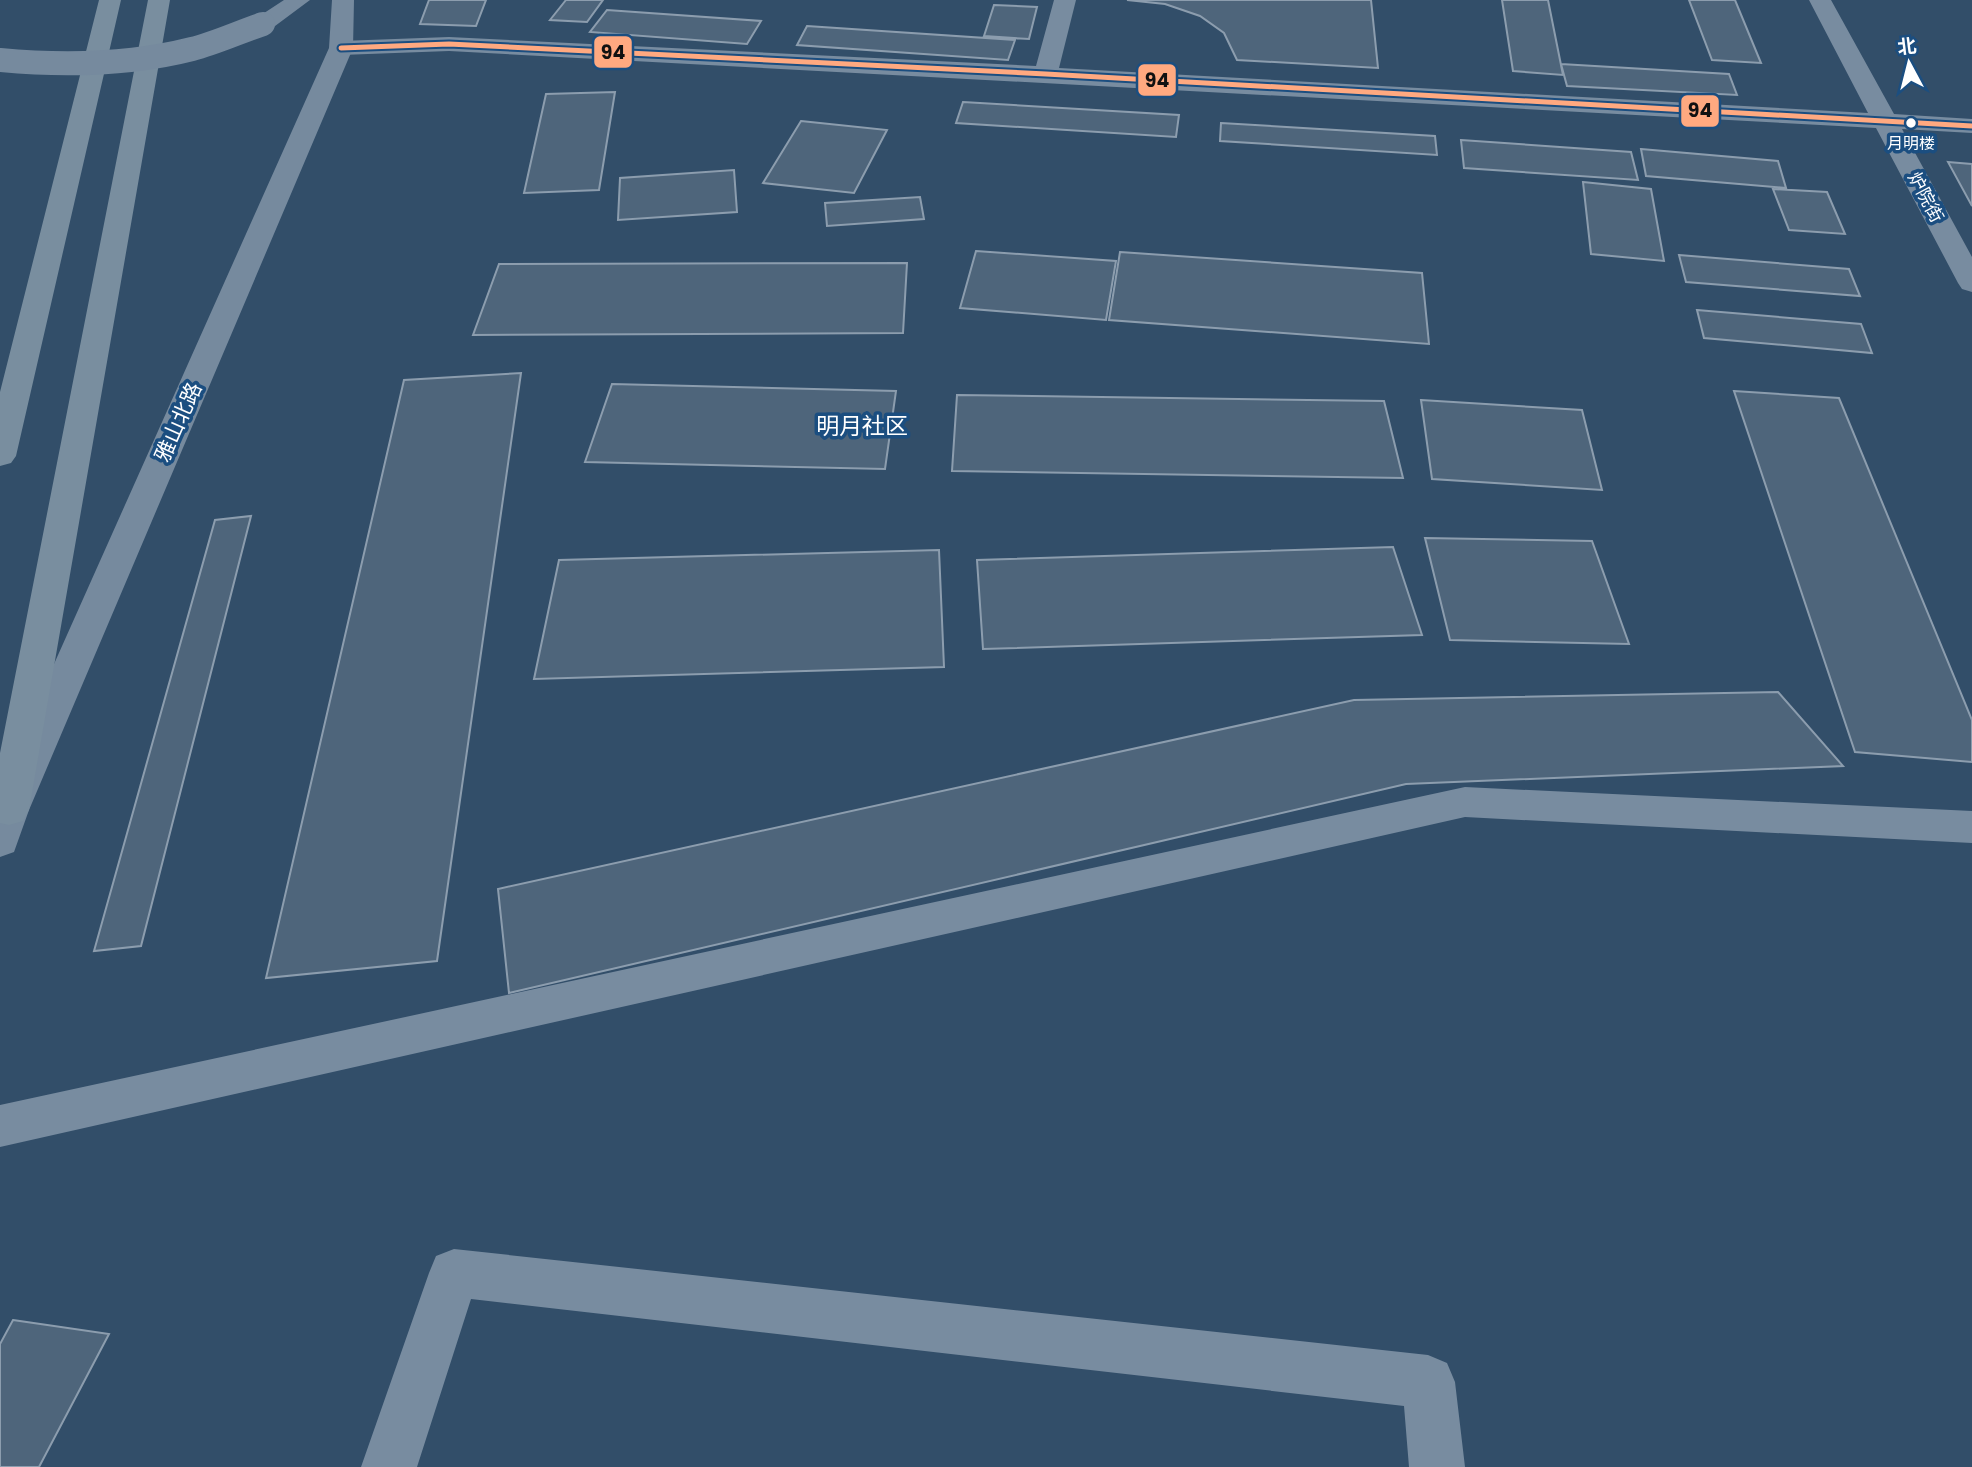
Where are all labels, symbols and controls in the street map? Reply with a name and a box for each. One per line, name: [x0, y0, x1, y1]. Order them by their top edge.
north arrow: [1874, 28, 1944, 98]
text: 北: [1896, 32, 1918, 61]
line badge: 94: [593, 35, 633, 69]
text: 94: [601, 39, 625, 66]
line badge: 94: [1137, 63, 1177, 97]
text: 94: [1145, 67, 1169, 94]
line badge: 94: [1680, 94, 1720, 128]
text: 94: [1688, 97, 1712, 124]
marker: 月明楼: [1904, 116, 1918, 130]
place label: 月明楼: [1887, 132, 1935, 155]
street label: 炉院街: [1902, 167, 1950, 227]
street label: 雅山北路: [148, 378, 208, 466]
district label: 明月社区: [816, 410, 908, 442]

